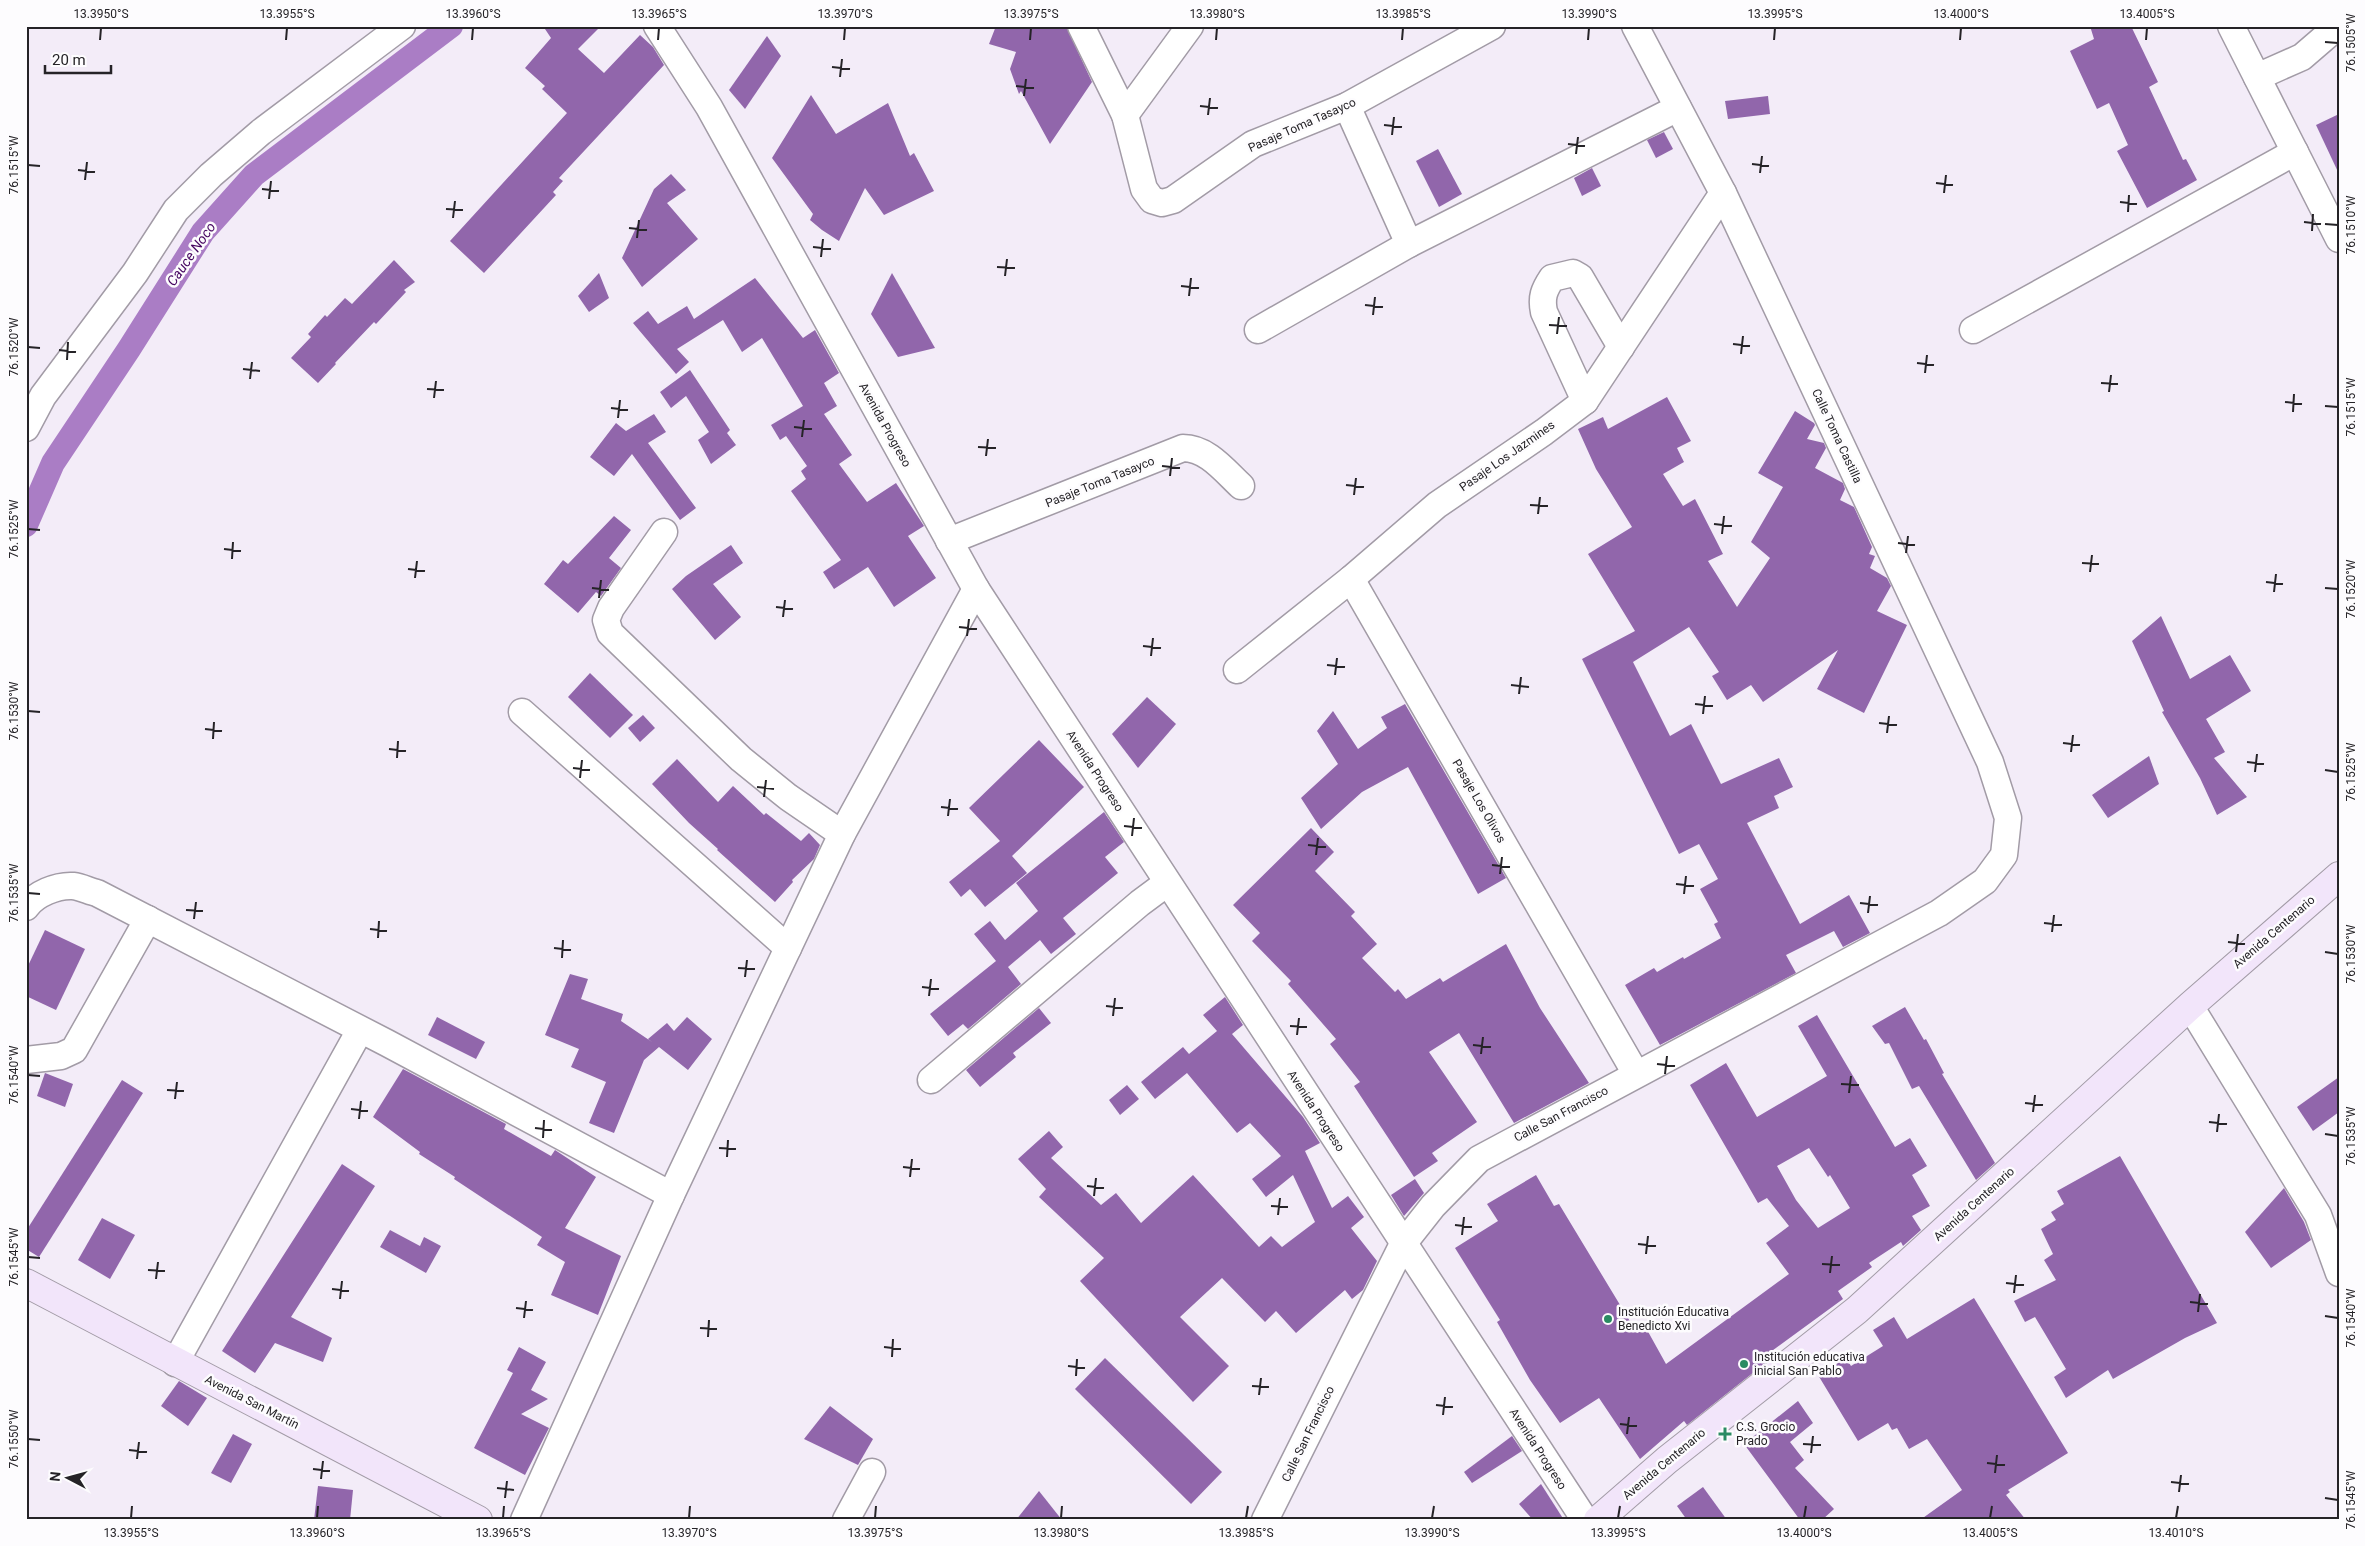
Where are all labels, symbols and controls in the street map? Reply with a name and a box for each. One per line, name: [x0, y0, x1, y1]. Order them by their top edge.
text: 13.3950°S: [73, 7, 129, 21]
text: 13.3955°S: [259, 7, 315, 21]
text: 13.3960°S: [445, 7, 501, 21]
text: 13.3965°S: [631, 7, 687, 21]
text: 13.3970°S: [817, 7, 873, 21]
text: 13.3975°S: [1003, 7, 1059, 21]
text: 13.3980°S: [1189, 7, 1245, 21]
text: 13.3985°S: [1375, 7, 1431, 21]
text: 13.3990°S: [1561, 7, 1617, 21]
text: 13.3995°S: [1747, 7, 1803, 21]
text: 13.4000°S: [1933, 7, 1989, 21]
text: 13.4005°S: [2119, 7, 2175, 21]
text: 76.1505°W: [2344, 13, 2358, 72]
scale bar: [45, 42, 111, 74]
text: 20 m: [52, 51, 86, 69]
street label: Pasaje Toma Tasayco: [1246, 95, 1358, 155]
text: 76.1515°W: [7, 135, 21, 194]
text: 76.1510°W: [2344, 195, 2358, 254]
water label: Cauce Noco: [163, 219, 219, 289]
text: 76.1520°W: [7, 317, 21, 376]
text: 76.1515°W: [2344, 377, 2358, 436]
street label: Avenida Progreso: [856, 381, 914, 470]
street label: Calle Toma Castilla: [1809, 387, 1865, 485]
street label: Pasaje Los Jazmines: [1457, 418, 1557, 494]
street label: Pasaje Toma Tasayco: [1043, 454, 1157, 510]
text: 76.1525°W: [7, 499, 21, 558]
text: 76.1520°W: [2344, 559, 2358, 618]
text: 76.1530°W: [7, 681, 21, 740]
street label: Avenida Progreso: [1064, 728, 1127, 814]
text: 76.1525°W: [2344, 742, 2358, 801]
street label: Pasaje Los Olivos: [1449, 757, 1509, 845]
text: 76.1535°W: [7, 863, 21, 922]
street label: Avenida Centenario: [2230, 893, 2318, 971]
text: 76.1530°W: [2344, 924, 2358, 983]
text: 76.1540°W: [7, 1045, 21, 1104]
street label: Avenida Progreso: [1285, 1068, 1348, 1154]
street label: Calle San Francisco: [1511, 1083, 1611, 1145]
text: 76.1535°W: [2344, 1106, 2358, 1165]
street label: Avenida Centenario: [1931, 1164, 2017, 1244]
text: 76.1545°W: [7, 1227, 21, 1286]
text: 76.1540°W: [2344, 1288, 2358, 1347]
place label: Institución Educativa Benedicto Xvi: [1618, 1305, 1729, 1333]
marker: Institución Educativa Benedicto Xvi: [1602, 1313, 1614, 1325]
place label: Institución educativa inicial San Pablo: [1754, 1350, 1865, 1378]
marker: Institución educativa inicial San Pablo: [1738, 1358, 1750, 1370]
street label: Avenida San Martín: [203, 1372, 301, 1432]
street label: Calle San Francisco: [1279, 1384, 1337, 1484]
street label: Avenida Progreso: [1507, 1406, 1570, 1492]
text: 76.1550°W: [7, 1409, 21, 1468]
place label: C.S. Grocio Prado: [1736, 1420, 1795, 1448]
street label: Avenida Centenario: [1620, 1425, 1708, 1503]
marker: C.S. Grocio Prado: [1718, 1427, 1732, 1441]
north arrow: [42, 1454, 92, 1504]
text: 76.1545°W: [2344, 1470, 2358, 1529]
text: N: [47, 1471, 64, 1482]
text: 13.3955°S: [103, 1526, 159, 1540]
text: 13.3960°S: [289, 1526, 345, 1540]
text: 13.3965°S: [475, 1526, 531, 1540]
text: 13.3970°S: [661, 1526, 717, 1540]
text: 13.3975°S: [847, 1526, 903, 1540]
text: 13.3980°S: [1033, 1526, 1089, 1540]
text: 13.3985°S: [1218, 1526, 1274, 1540]
text: 13.3990°S: [1404, 1526, 1460, 1540]
text: 13.3995°S: [1590, 1526, 1646, 1540]
text: 13.4000°S: [1776, 1526, 1832, 1540]
text: 13.4005°S: [1962, 1526, 2018, 1540]
text: 13.4010°S: [2148, 1526, 2204, 1540]

